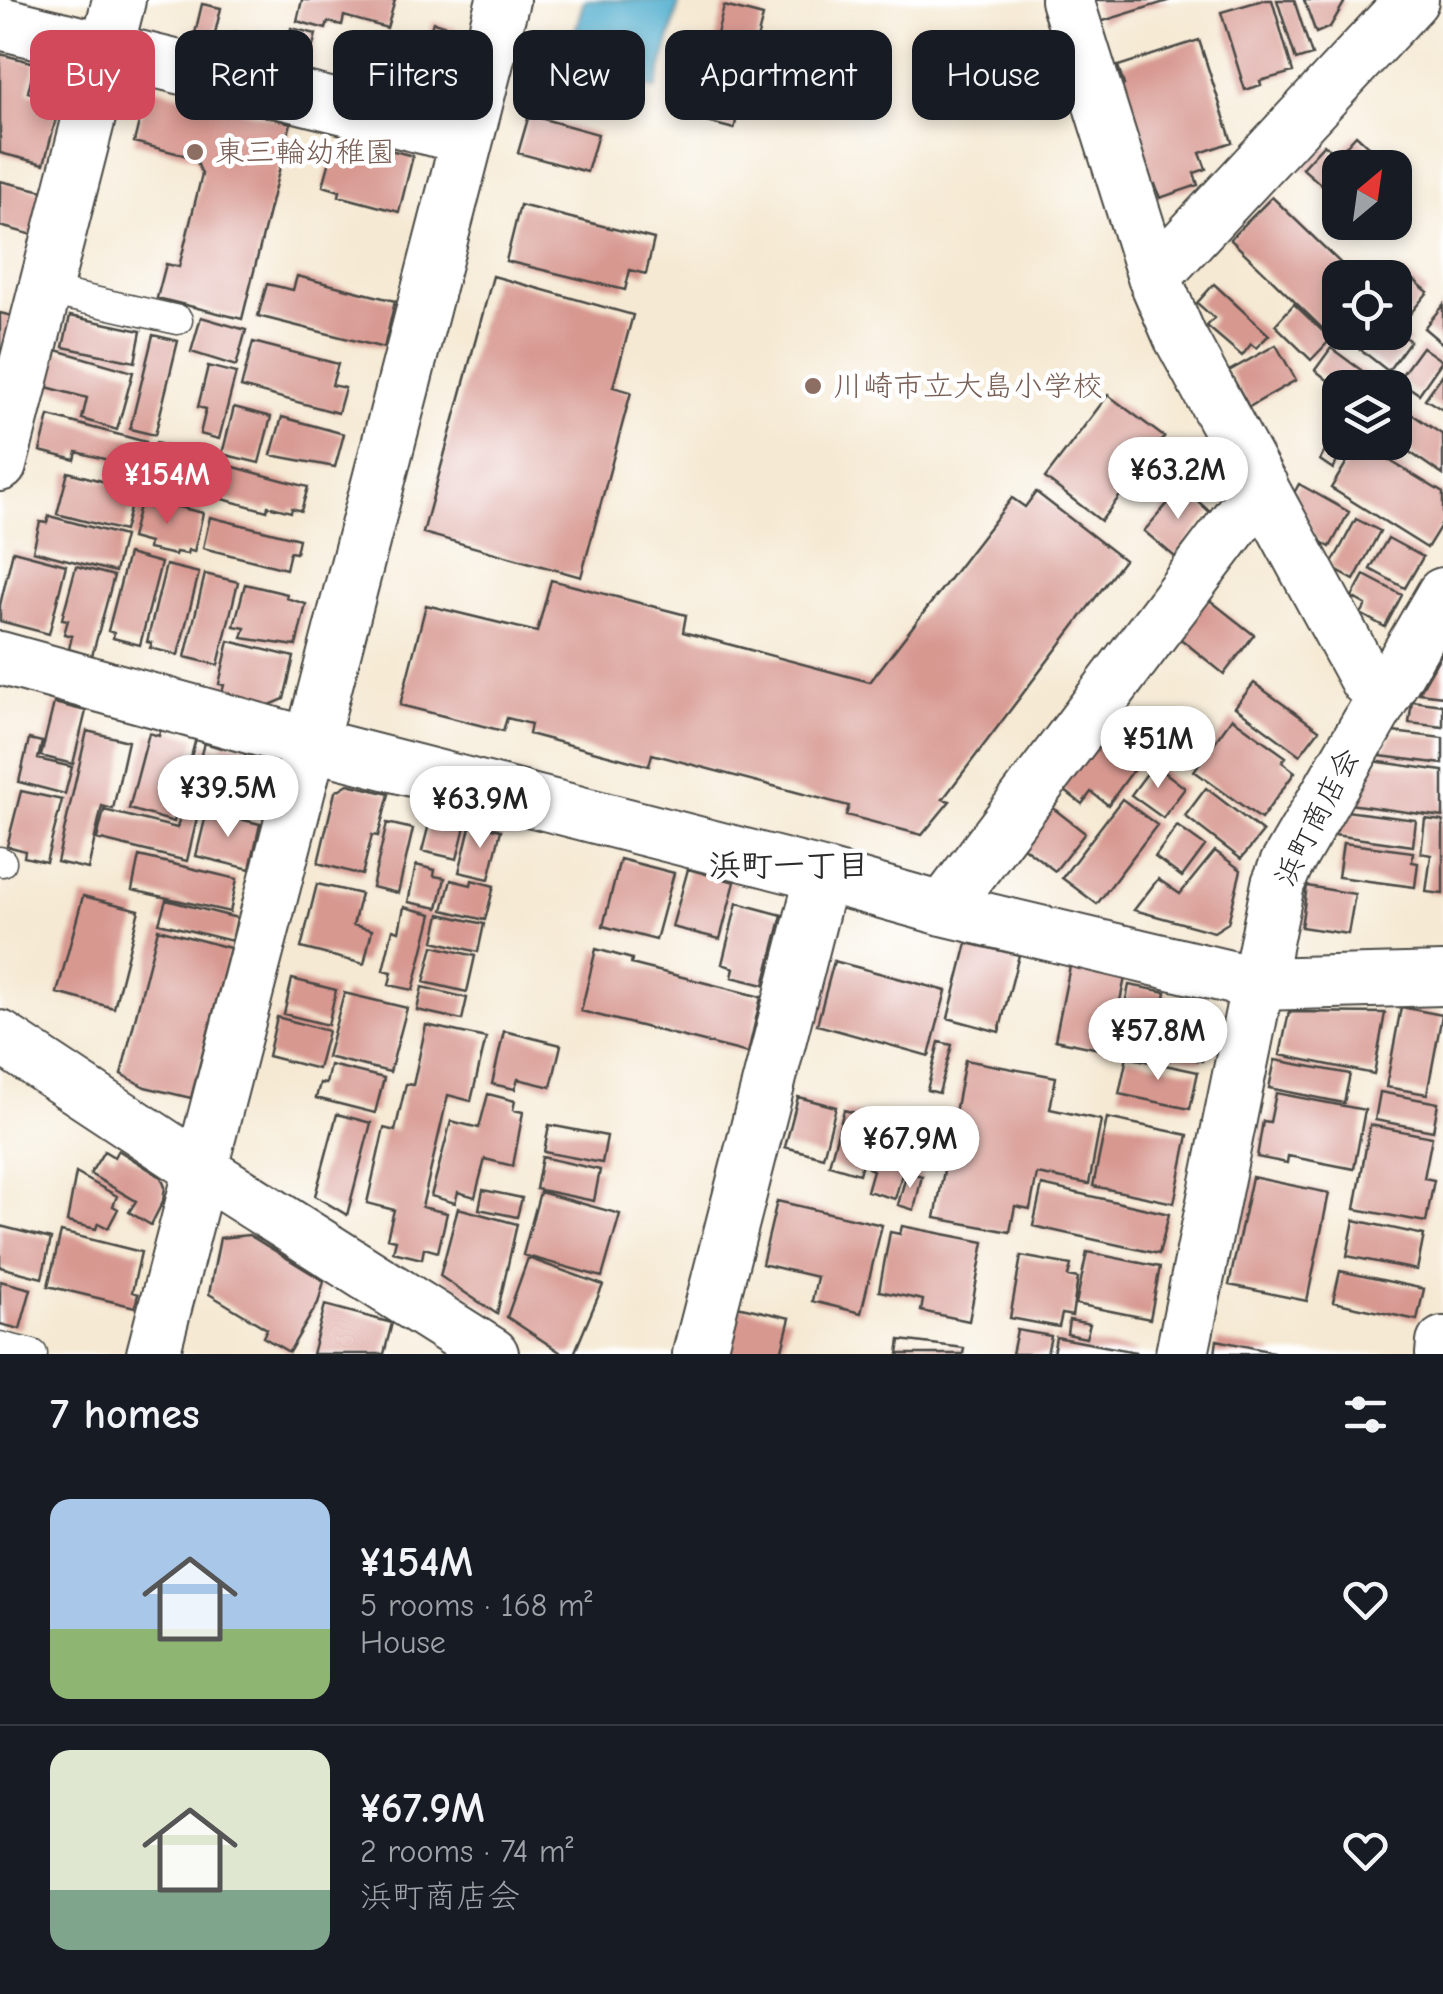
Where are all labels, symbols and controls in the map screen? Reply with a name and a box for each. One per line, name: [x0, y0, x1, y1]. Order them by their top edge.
chip: Buy: [30, 30, 155, 120]
chip: Rent: [175, 30, 313, 120]
chip: Filters: [333, 30, 493, 120]
chip: New: [513, 30, 645, 120]
chip: Apartment: [665, 30, 892, 120]
chip: House: [912, 30, 1075, 120]
place label: 東三輪幼稚園: [215, 135, 395, 170]
marker: 東三輪幼稚園: [184, 141, 206, 163]
north arrow: [1322, 150, 1412, 240]
map controls: [1322, 150, 1412, 460]
button: locate: [1322, 260, 1412, 350]
place label: 川崎市立大島小学校: [833, 369, 1103, 404]
button: layers: [1322, 370, 1412, 460]
marker: 川崎市立大島小学校: [802, 375, 824, 397]
pin: ¥63.2M: [1097, 437, 1259, 522]
pin: ¥154M: [97, 442, 237, 527]
text: ¥63.2M: [1130, 451, 1226, 488]
text: ¥154M: [124, 456, 210, 493]
pin: ¥51M: [1099, 706, 1217, 791]
text: ¥51M: [1122, 720, 1194, 757]
street label: 浜町商店会: [1267, 742, 1367, 892]
pin: ¥39.5M: [147, 755, 309, 840]
pin: ¥63.9M: [399, 766, 561, 851]
text: ¥39.5M: [180, 769, 276, 806]
text: ¥63.9M: [432, 780, 528, 817]
district label: 浜町一丁目: [709, 847, 869, 884]
pin: ¥57.8M: [1077, 998, 1239, 1083]
text: ¥57.8M: [1110, 1012, 1206, 1049]
pin: ¥67.9M: [829, 1106, 991, 1191]
text: ¥67.9M: [862, 1120, 958, 1157]
icon: filters: [1338, 1387, 1393, 1442]
text: 7 homes: [50, 1390, 200, 1439]
text: ¥154M: [360, 1538, 473, 1587]
icon: home: [130, 1539, 250, 1659]
icon: heart: [1338, 1572, 1393, 1627]
text: 5 rooms · 168 m²: [360, 1587, 592, 1624]
text: House: [360, 1624, 446, 1661]
text: ¥67.9M: [360, 1784, 485, 1833]
icon: home: [130, 1790, 250, 1910]
icon: heart: [1338, 1823, 1393, 1878]
text: 2 rooms · 74 m²: [360, 1833, 573, 1870]
text: 浜町商店会: [360, 1878, 520, 1915]

